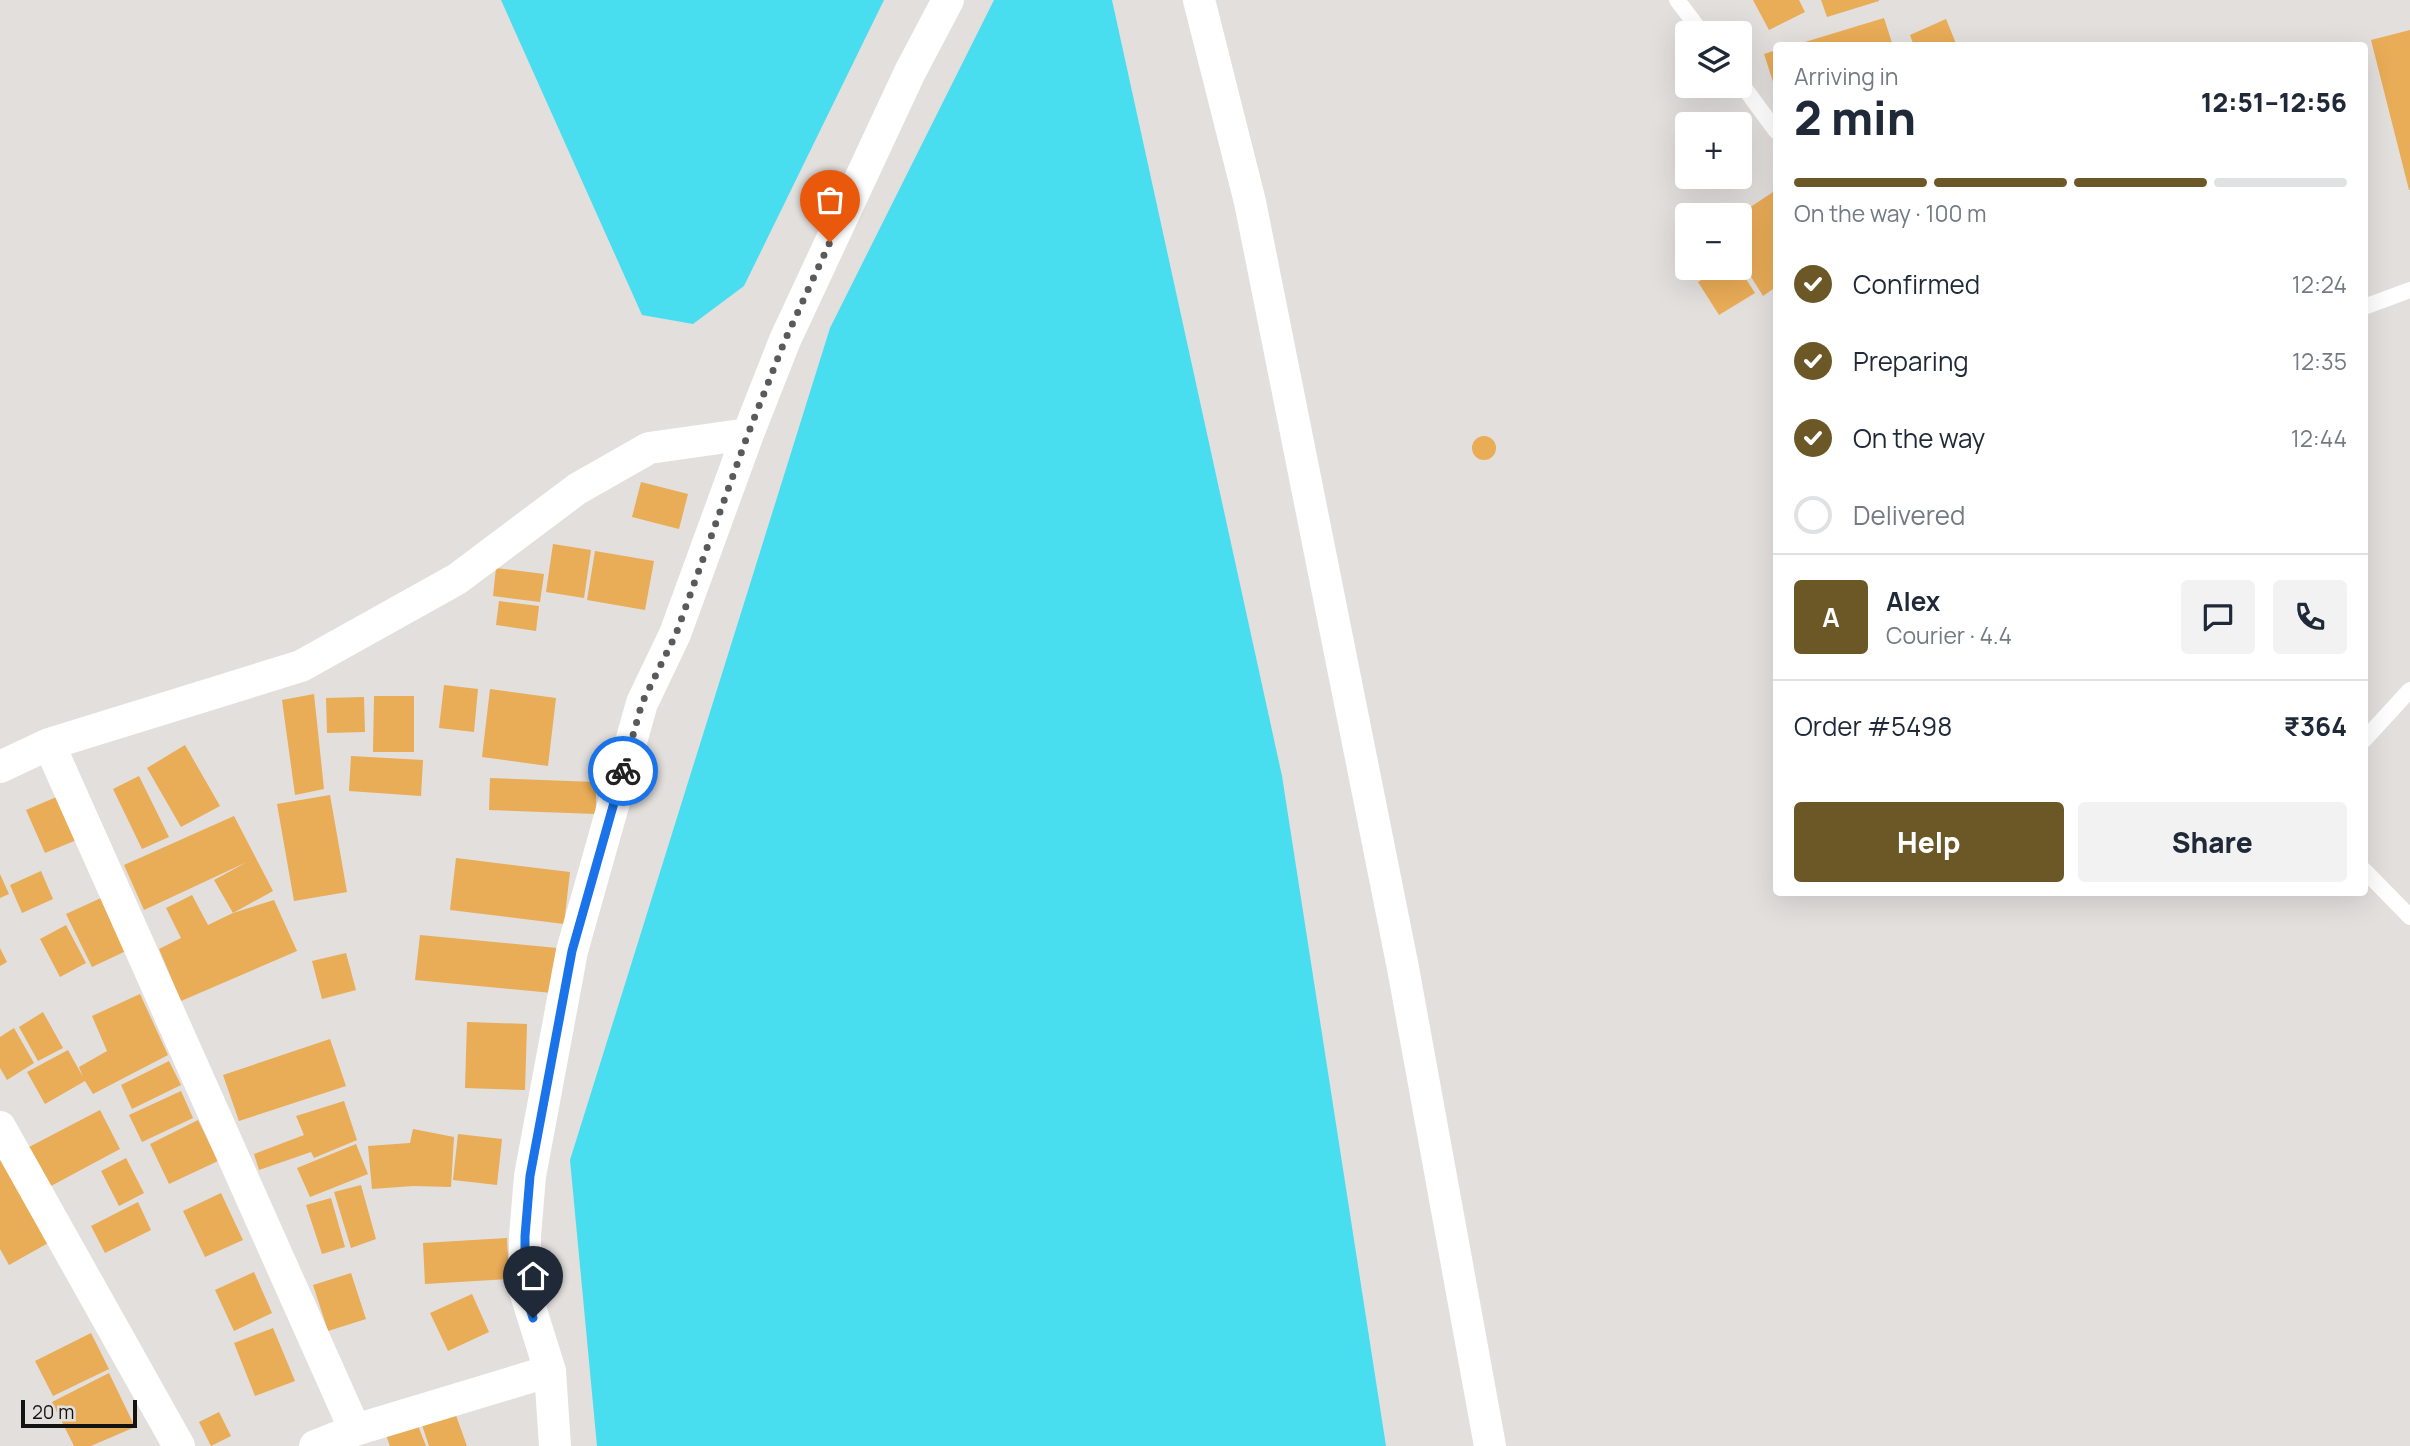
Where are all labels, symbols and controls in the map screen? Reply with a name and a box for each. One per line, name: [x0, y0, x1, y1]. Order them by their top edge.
map controls: [1675, 21, 1752, 280]
button: layers: [1675, 21, 1752, 98]
text: Arriving in: [1794, 60, 1899, 92]
text: 12:51–12:56: [2201, 84, 2347, 120]
text: 2 min: [1794, 86, 1916, 149]
button: +: [1675, 112, 1752, 189]
pin: [800, 170, 860, 242]
icon: bag: [811, 181, 849, 219]
text: On the way · 100 m: [1794, 197, 1987, 229]
button: −: [1675, 203, 1752, 280]
icon: check: [1794, 265, 1832, 303]
text: Confirmed: [1853, 266, 1980, 302]
text: 12:24: [2292, 268, 2347, 300]
icon: check: [1794, 342, 1832, 380]
text: Preparing: [1853, 343, 1969, 379]
text: 12:35: [2292, 345, 2347, 377]
icon: check: [1794, 419, 1832, 457]
text: On the way: [1853, 420, 1985, 456]
text: 12:44: [2291, 422, 2347, 454]
text: Delivered: [1853, 497, 1965, 533]
button: chat: [2181, 580, 2255, 654]
button: phone: [2273, 580, 2347, 654]
text: Alex: [1886, 583, 1940, 619]
text: A: [1822, 599, 1840, 635]
text: Courier · 4.4: [1886, 619, 2012, 651]
text: Order #5498: [1794, 708, 1952, 744]
text: ₹364: [2284, 708, 2347, 744]
courier: [588, 736, 658, 806]
icon: bike: [604, 752, 642, 790]
button: Help: [1794, 802, 2064, 882]
button: Share: [2078, 802, 2347, 882]
pin: [503, 1246, 563, 1318]
icon: home: [514, 1257, 552, 1295]
scale bar: [21, 1397, 136, 1429]
text: 20 m: [32, 1399, 74, 1425]

